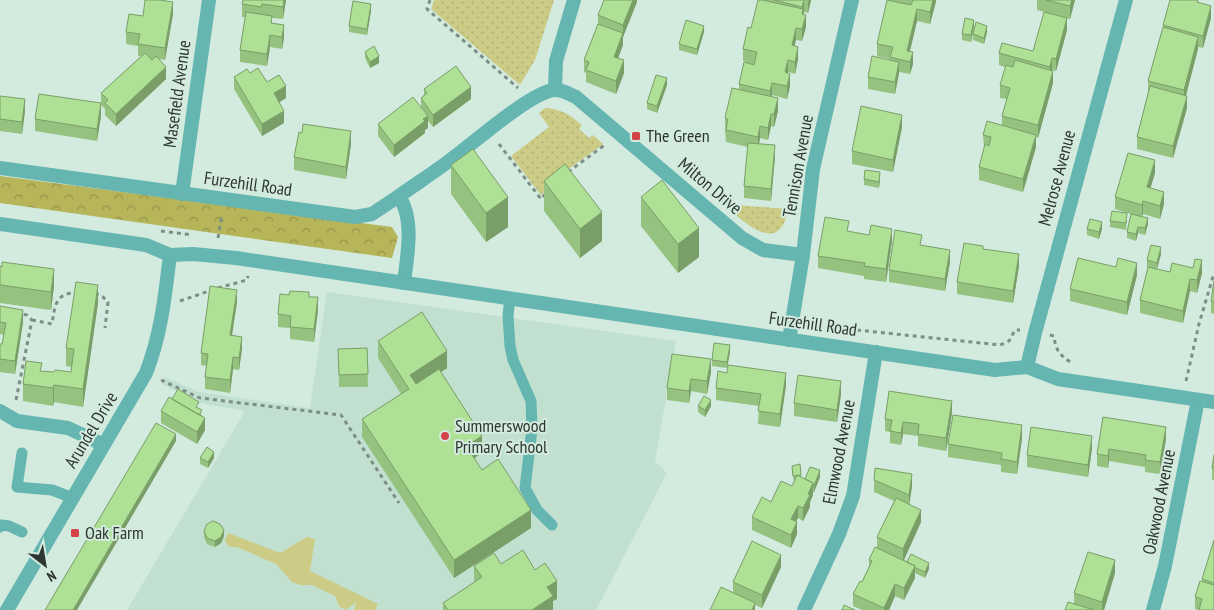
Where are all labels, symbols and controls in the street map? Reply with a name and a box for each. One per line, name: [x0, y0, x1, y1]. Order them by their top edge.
street label: Masefield Avenue: [158, 39, 195, 149]
street label: Tennison Avenue: [777, 113, 818, 219]
place label: The Green: [646, 124, 710, 147]
street label: Melrose Avenue: [1033, 127, 1080, 228]
marker: The Green: [630, 130, 642, 142]
street label: Milton Drive: [674, 152, 747, 219]
street label: Furzehill Road: [203, 166, 294, 201]
street label: Furzehill Road: [768, 306, 859, 341]
street label: Arundel Drive: [59, 387, 122, 472]
street label: Elmwood Avenue: [817, 398, 860, 506]
place label: Summerswood Primary School: [455, 414, 548, 458]
marker: Summerswood Primary School: [439, 430, 451, 442]
street label: Oakwood Avenue: [1137, 447, 1180, 556]
place label: Oak Farm: [85, 521, 144, 544]
marker: Oak Farm: [69, 527, 81, 539]
north arrow: [20, 540, 70, 590]
text: N: [44, 566, 60, 586]

